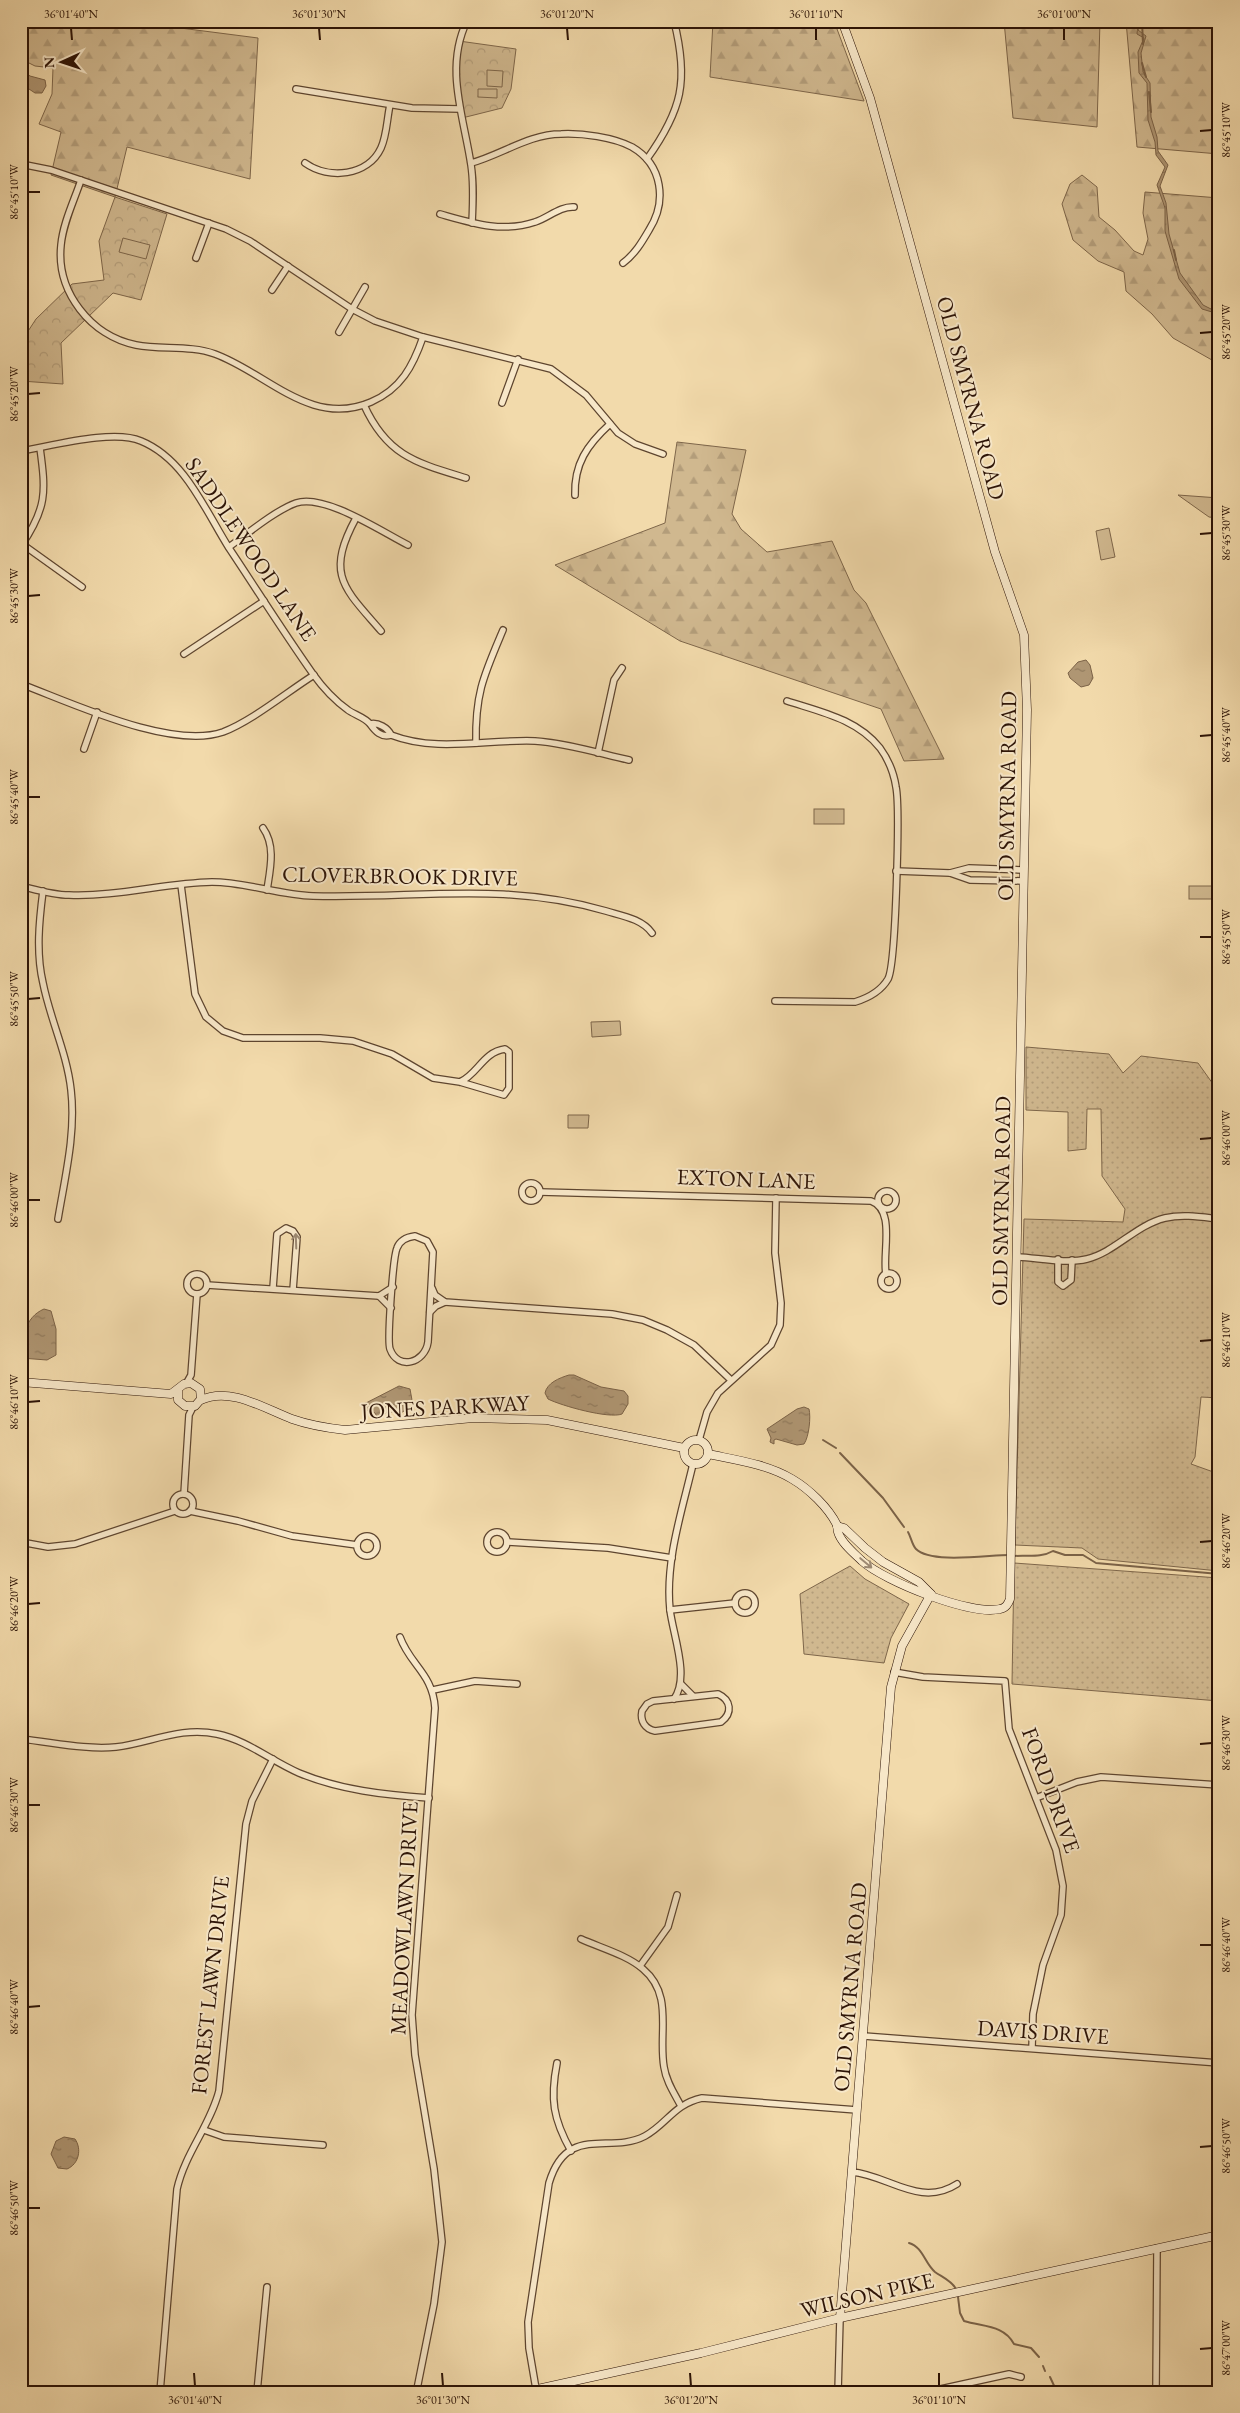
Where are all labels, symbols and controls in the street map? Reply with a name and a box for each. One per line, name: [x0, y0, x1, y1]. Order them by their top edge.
text: 36°01'40"N: [44, 6, 98, 22]
text: 36°01'30"N: [292, 6, 346, 22]
text: 36°01'20"N: [540, 6, 594, 22]
text: 36°01'10"N: [789, 6, 843, 22]
text: 36°01'00"N: [1037, 6, 1091, 22]
north arrow: [38, 38, 88, 88]
text: N: [40, 56, 58, 69]
text: 86°45'10"W: [1218, 101, 1234, 158]
text: 86°45'10"W: [6, 163, 22, 220]
street label: OLD SMYRNA ROAD: [930, 293, 1012, 503]
text: 86°45'20"W: [1218, 303, 1234, 360]
text: 86°45'20"W: [6, 365, 22, 422]
street label: SADDLEWOOD LANE: [179, 451, 323, 647]
text: 86°45'30"W: [1218, 504, 1234, 561]
text: 86°45'30"W: [6, 567, 22, 624]
street label: OLD SMYRNA ROAD: [991, 691, 1023, 901]
text: 86°45'40"W: [1218, 706, 1234, 763]
text: 86°45'40"W: [6, 768, 22, 825]
street label: CLOVERBROOK DRIVE: [282, 859, 518, 893]
text: 86°45'50"W: [1218, 908, 1234, 965]
text: 86°45'50"W: [6, 970, 22, 1027]
street label: OLD SMYRNA ROAD: [985, 1096, 1017, 1306]
text: 86°46'00"W: [1218, 1109, 1234, 1166]
street label: EXTON LANE: [676, 1162, 816, 1196]
text: 86°46'00"W: [6, 1171, 22, 1228]
one-way arrow: [291, 1234, 301, 1250]
text: 86°46'10"W: [1218, 1311, 1234, 1368]
text: 86°46'10"W: [6, 1373, 22, 1430]
street label: JONES PARKWAY: [358, 1388, 531, 1426]
text: 86°46'20"W: [1218, 1512, 1234, 1569]
one-way arrow: [859, 1558, 872, 1569]
text: 86°46'20"W: [6, 1575, 22, 1632]
text: 86°46'30"W: [1218, 1714, 1234, 1771]
street label: FORD DRIVE: [1015, 1723, 1087, 1857]
text: 86°46'30"W: [6, 1776, 22, 1833]
street label: MEADOWLAWN DRIVE: [383, 1800, 425, 2036]
street label: FOREST LAWN DRIVE: [184, 1874, 236, 2096]
street label: OLD SMYRNA ROAD: [826, 1881, 874, 2093]
text: 86°46'40"W: [1218, 1916, 1234, 1973]
text: 86°46'40"W: [6, 1978, 22, 2035]
street label: DAVIS DRIVE: [976, 2013, 1110, 2051]
text: 86°46'50"W: [1218, 2117, 1234, 2174]
text: 86°46'50"W: [6, 2179, 22, 2236]
street label: WILSON PIKE: [797, 2266, 937, 2324]
text: 86°47'00"W: [1218, 2319, 1234, 2376]
text: 36°01'40"N: [168, 2392, 222, 2408]
text: 36°01'30"N: [416, 2392, 470, 2408]
text: 36°01'20"N: [664, 2392, 718, 2408]
text: 36°01'10"N: [912, 2392, 966, 2408]

